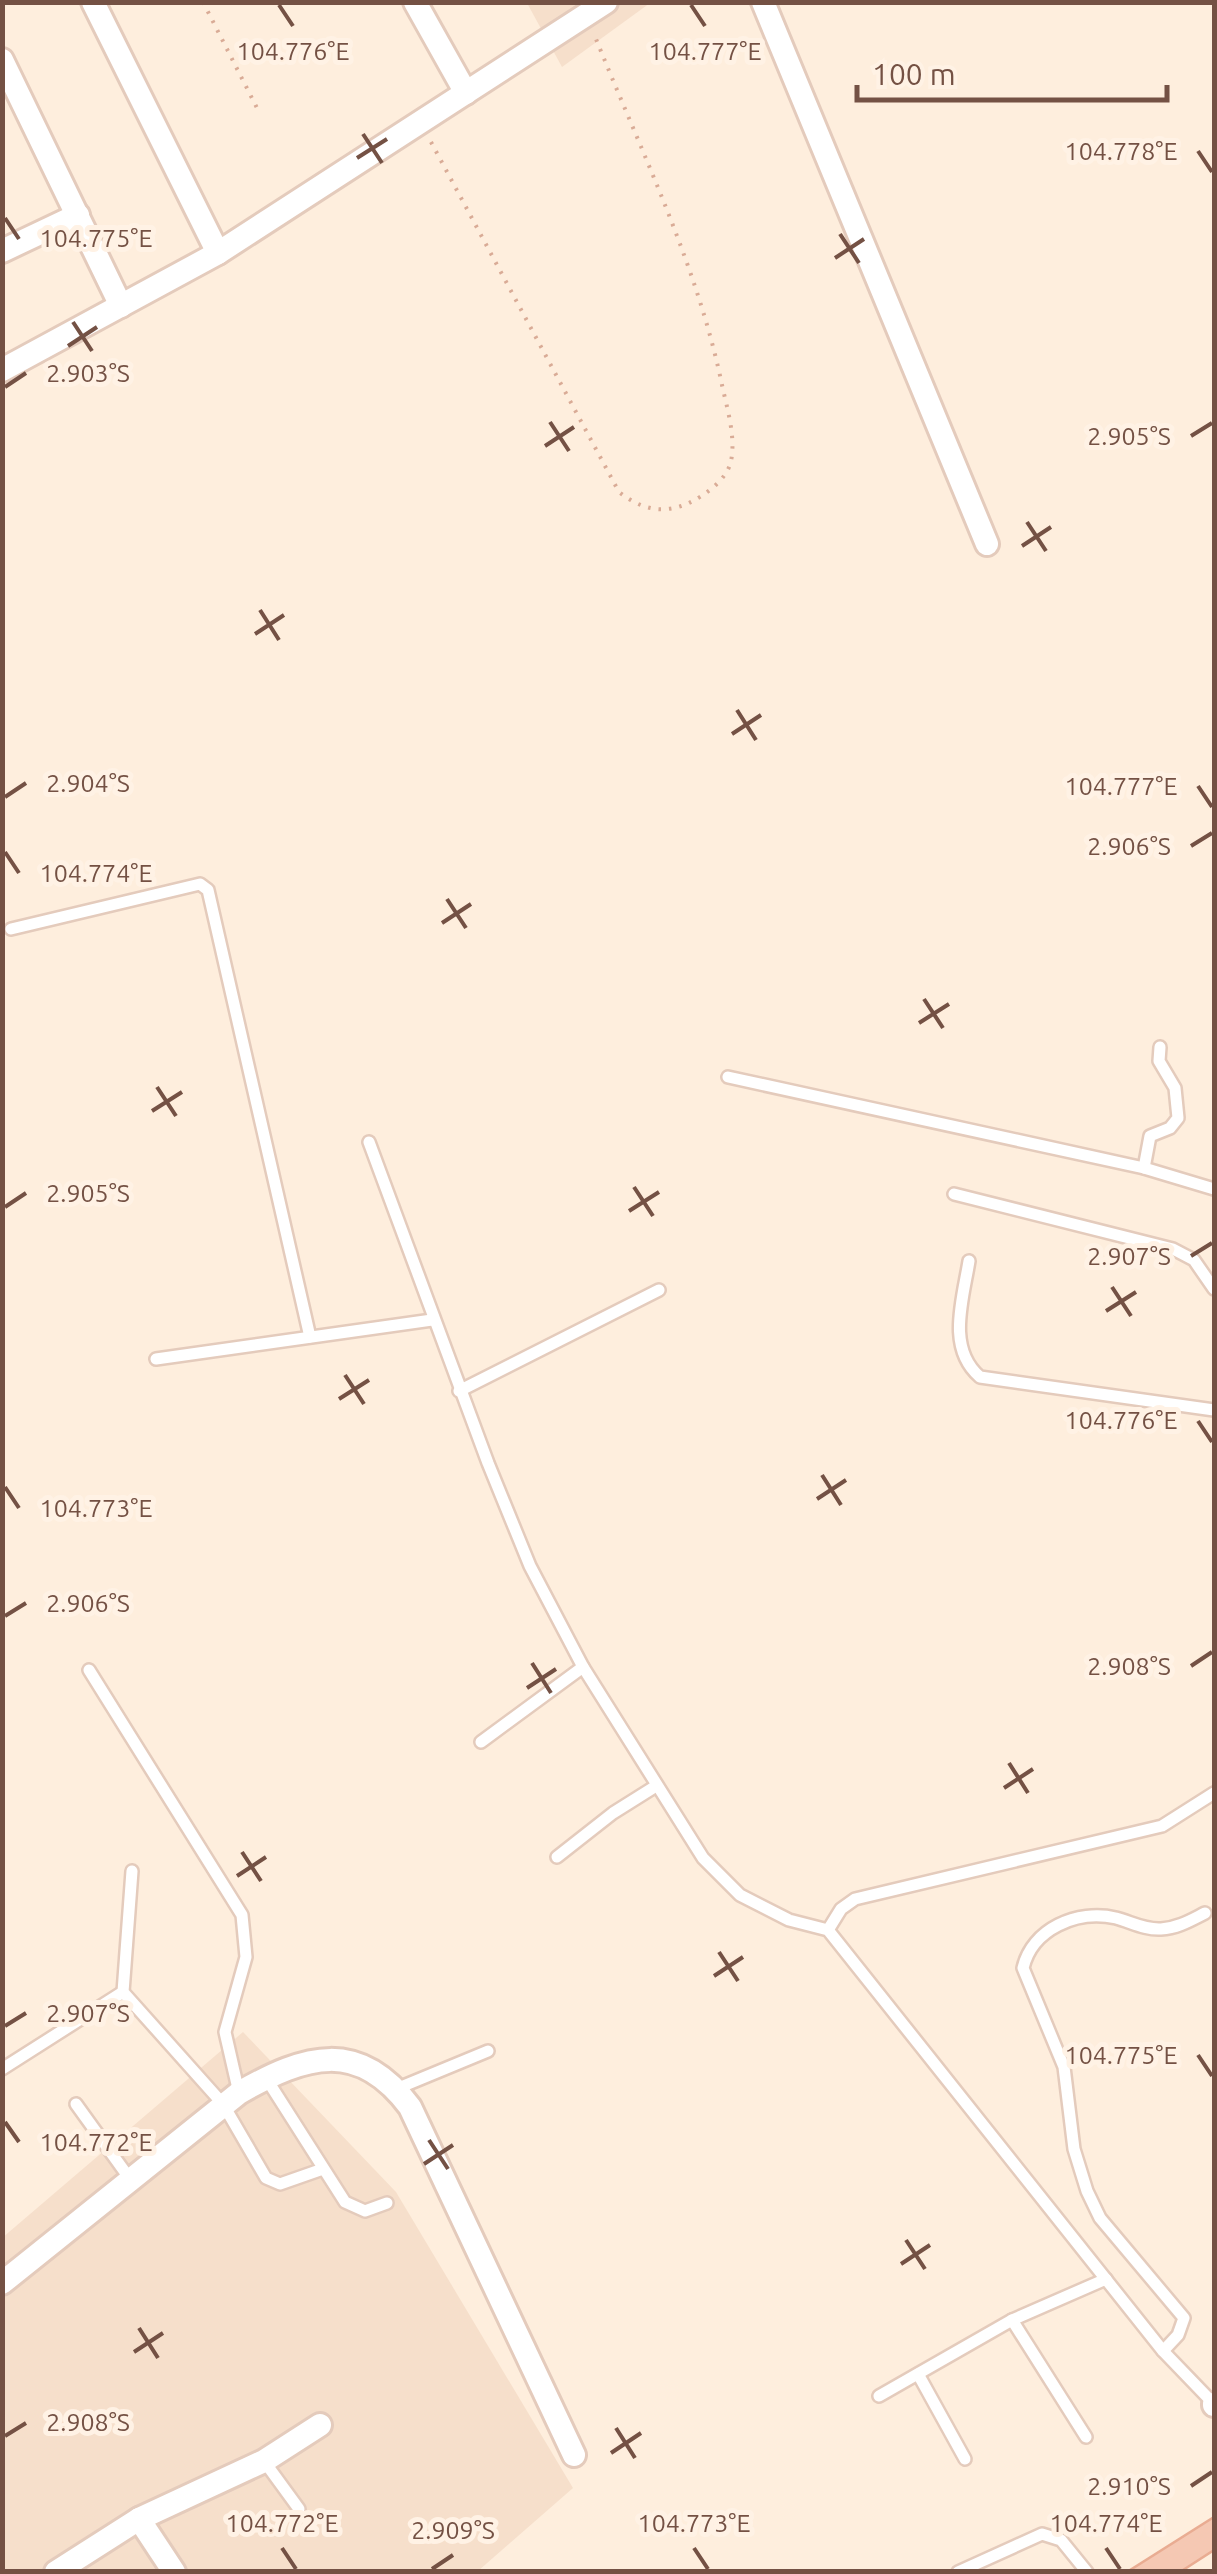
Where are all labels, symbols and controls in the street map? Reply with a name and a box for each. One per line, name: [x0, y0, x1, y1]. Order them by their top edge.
text: 104.776°E: [237, 37, 349, 65]
text: 104.777°E: [649, 37, 761, 65]
scale bar: [857, 40, 1167, 102]
text: 100 m: [872, 57, 956, 91]
text: 104.778°E: [1065, 137, 1177, 165]
text: 104.775°E: [40, 224, 152, 252]
text: 2.903°S: [46, 359, 130, 387]
text: 2.905°S: [1087, 422, 1171, 450]
text: 2.904°S: [46, 769, 130, 797]
text: 104.777°E: [1065, 772, 1177, 800]
text: 2.906°S: [1087, 832, 1171, 860]
text: 104.774°E: [40, 859, 152, 887]
text: 2.905°S: [46, 1179, 130, 1207]
text: 2.907°S: [1087, 1242, 1171, 1270]
text: 104.776°E: [1065, 1406, 1177, 1434]
text: 104.773°E: [40, 1494, 152, 1522]
text: 2.906°S: [46, 1589, 130, 1617]
text: 2.908°S: [1087, 1652, 1171, 1680]
text: 2.907°S: [46, 1999, 130, 2027]
text: 104.775°E: [1065, 2041, 1177, 2069]
text: 104.772°E: [40, 2128, 152, 2156]
text: 2.908°S: [46, 2408, 130, 2436]
text: 2.910°S: [1087, 2472, 1171, 2500]
text: 104.772°E: [226, 2509, 338, 2537]
text: 104.773°E: [638, 2509, 750, 2537]
text: 104.774°E: [1050, 2509, 1162, 2537]
text: 2.909°S: [411, 2516, 495, 2544]

